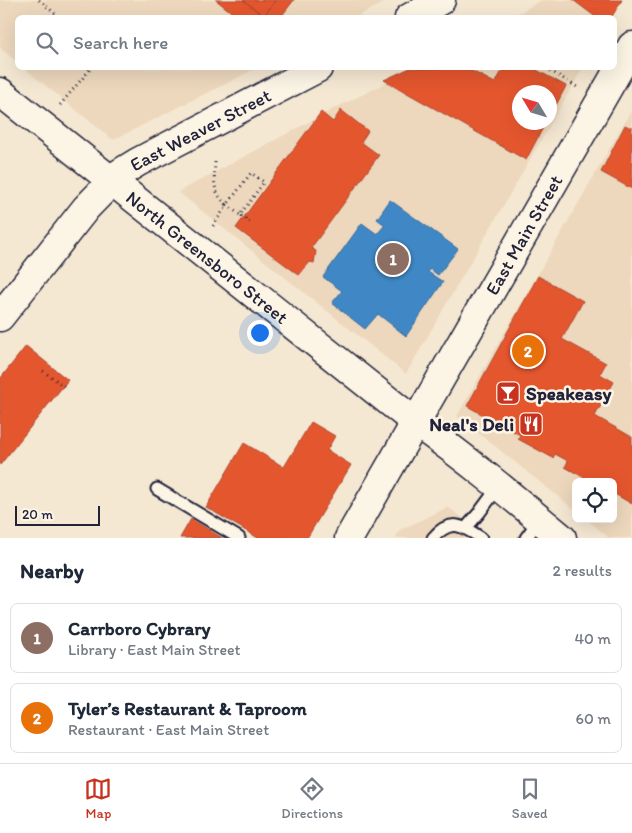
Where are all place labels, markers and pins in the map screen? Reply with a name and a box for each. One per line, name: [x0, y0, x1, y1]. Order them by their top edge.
pin: 1: [377, 240, 409, 278]
pin: 2: [512, 332, 544, 370]
bar icon: Speakeasy: [495, 380, 521, 406]
place label: Speakeasy: [526, 382, 611, 405]
restaurant icon: Neal's Deli: [518, 411, 544, 437]
place label: Neal's Deli: [429, 413, 514, 436]

